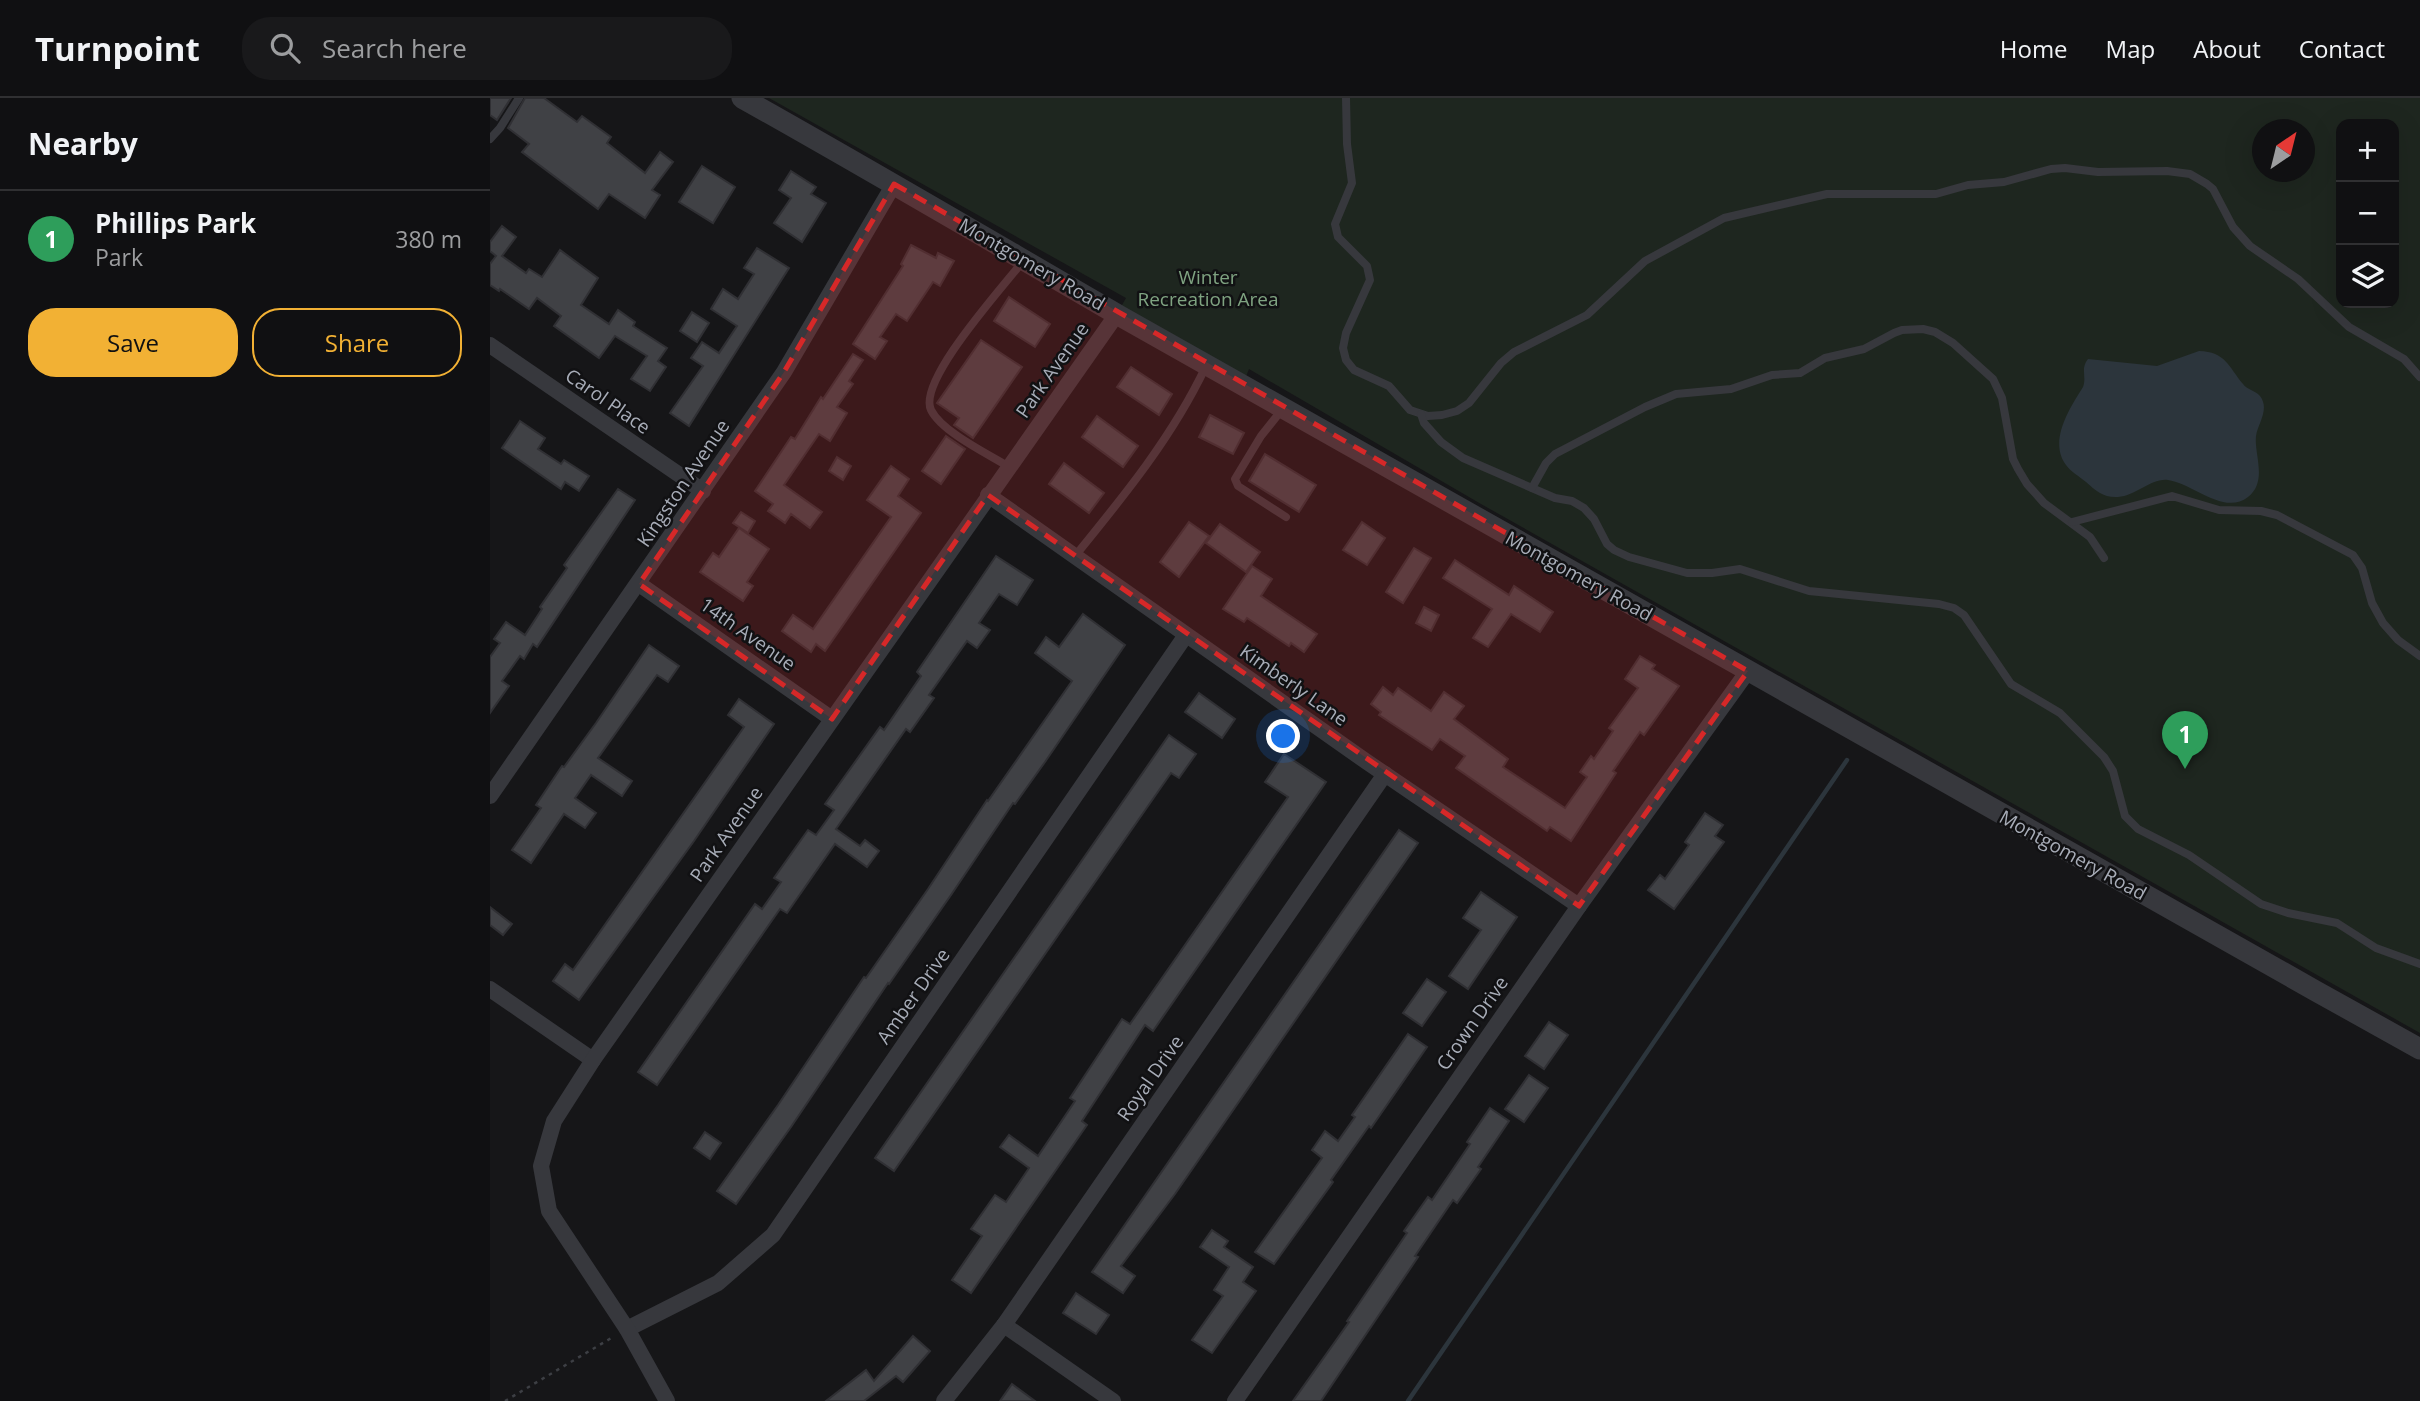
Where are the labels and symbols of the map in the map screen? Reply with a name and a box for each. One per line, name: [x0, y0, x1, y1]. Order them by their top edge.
north arrow: [2252, 119, 2315, 182]
street label: Montgomery Road: [954, 212, 1110, 316]
park label: Winter Recreation Area: [1137, 264, 1279, 312]
street label: Park Avenue: [1010, 317, 1094, 423]
street label: Carol Place: [560, 362, 656, 440]
street label: Kingston Avenue: [631, 414, 735, 552]
street label: Montgomery Road: [1501, 525, 1657, 627]
street label: 14th Avenue: [695, 591, 801, 677]
street label: Kimberly Lane: [1235, 638, 1353, 732]
pin: 1: [2162, 711, 2208, 769]
your location: [1266, 719, 1300, 753]
street label: Park Avenue: [684, 781, 768, 887]
street label: Montgomery Road: [1995, 804, 2151, 906]
street label: Amber Drive: [870, 943, 956, 1049]
street label: Crown Drive: [1430, 971, 1514, 1075]
street label: Royal Drive: [1111, 1030, 1189, 1126]

